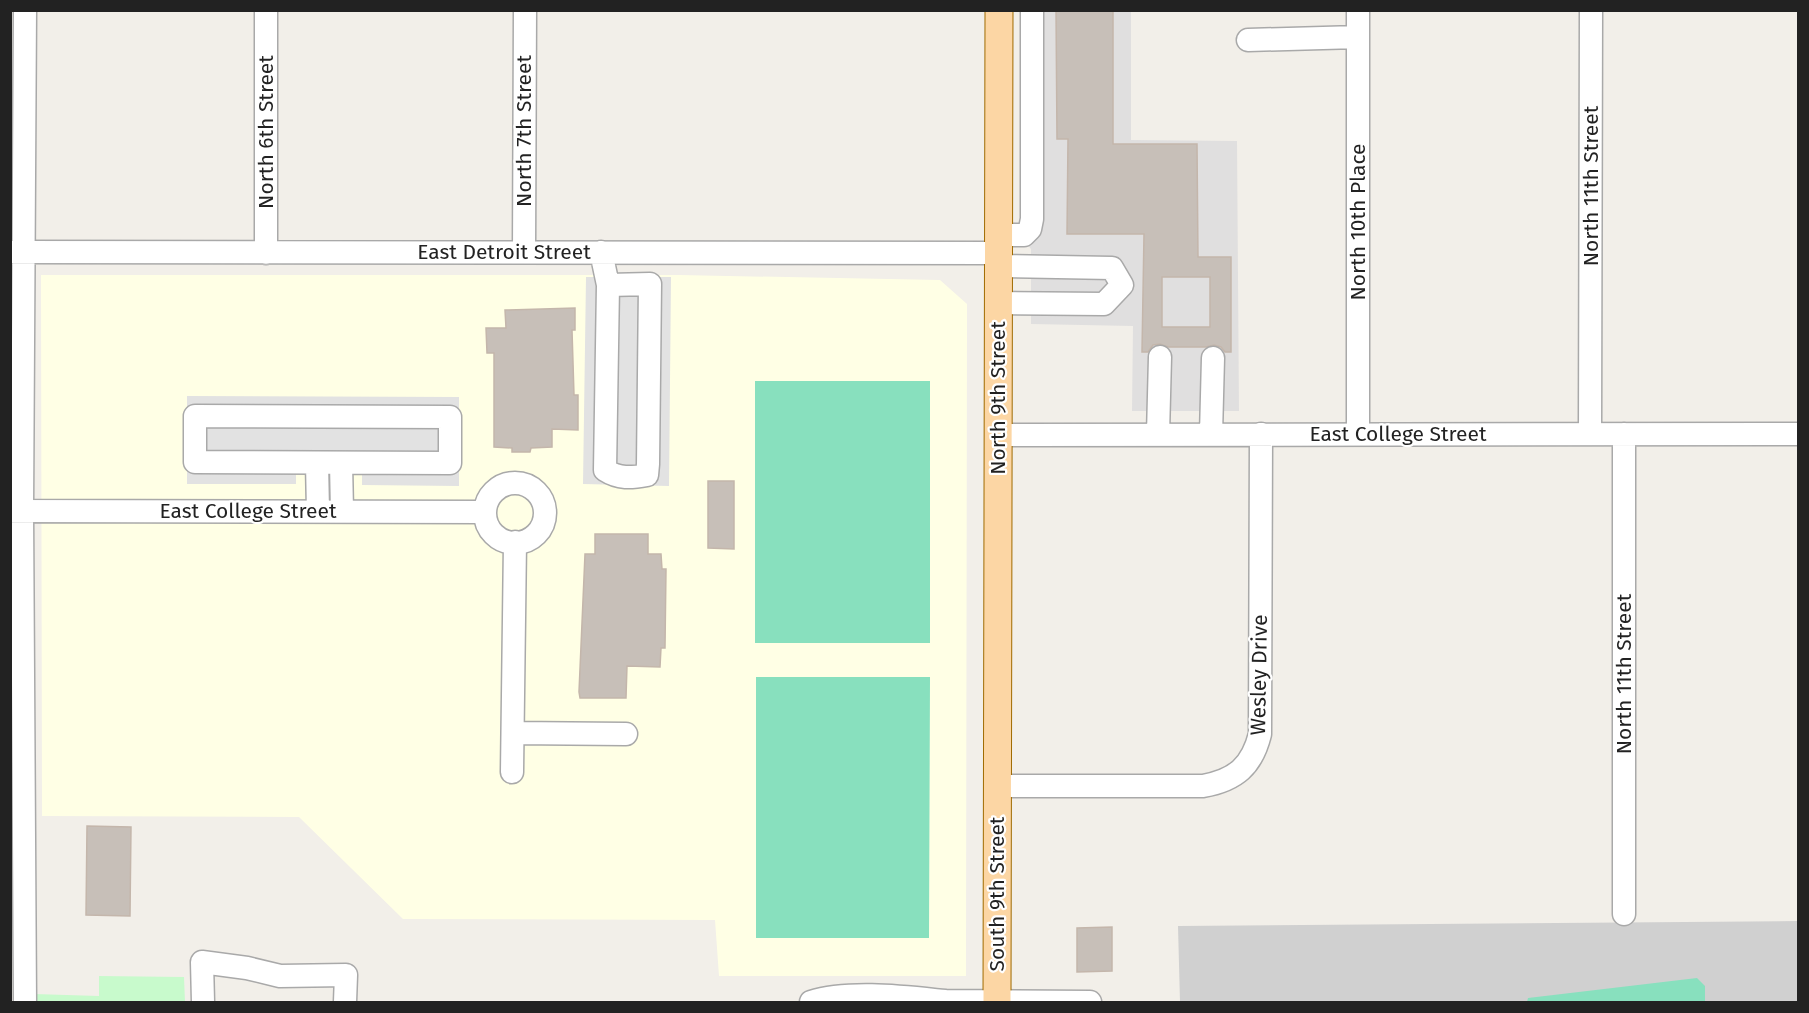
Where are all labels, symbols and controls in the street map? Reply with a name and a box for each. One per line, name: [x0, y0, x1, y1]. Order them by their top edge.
street label: North 6th Street: [253, 55, 279, 209]
street label: North 7th Street: [511, 55, 537, 207]
street label: North 11th Street: [1578, 105, 1604, 266]
street label: North 10th Place: [1345, 144, 1371, 300]
street label: East Detroit Street: [417, 239, 591, 265]
street label: North 9th Street: [985, 321, 1011, 475]
street label: East College Street: [1310, 421, 1487, 447]
street label: East College Street: [160, 498, 337, 524]
street label: North 11th Street: [1611, 593, 1637, 754]
street label: Wesley Drive: [1245, 614, 1273, 736]
street label: South 9th Street: [984, 816, 1010, 971]

